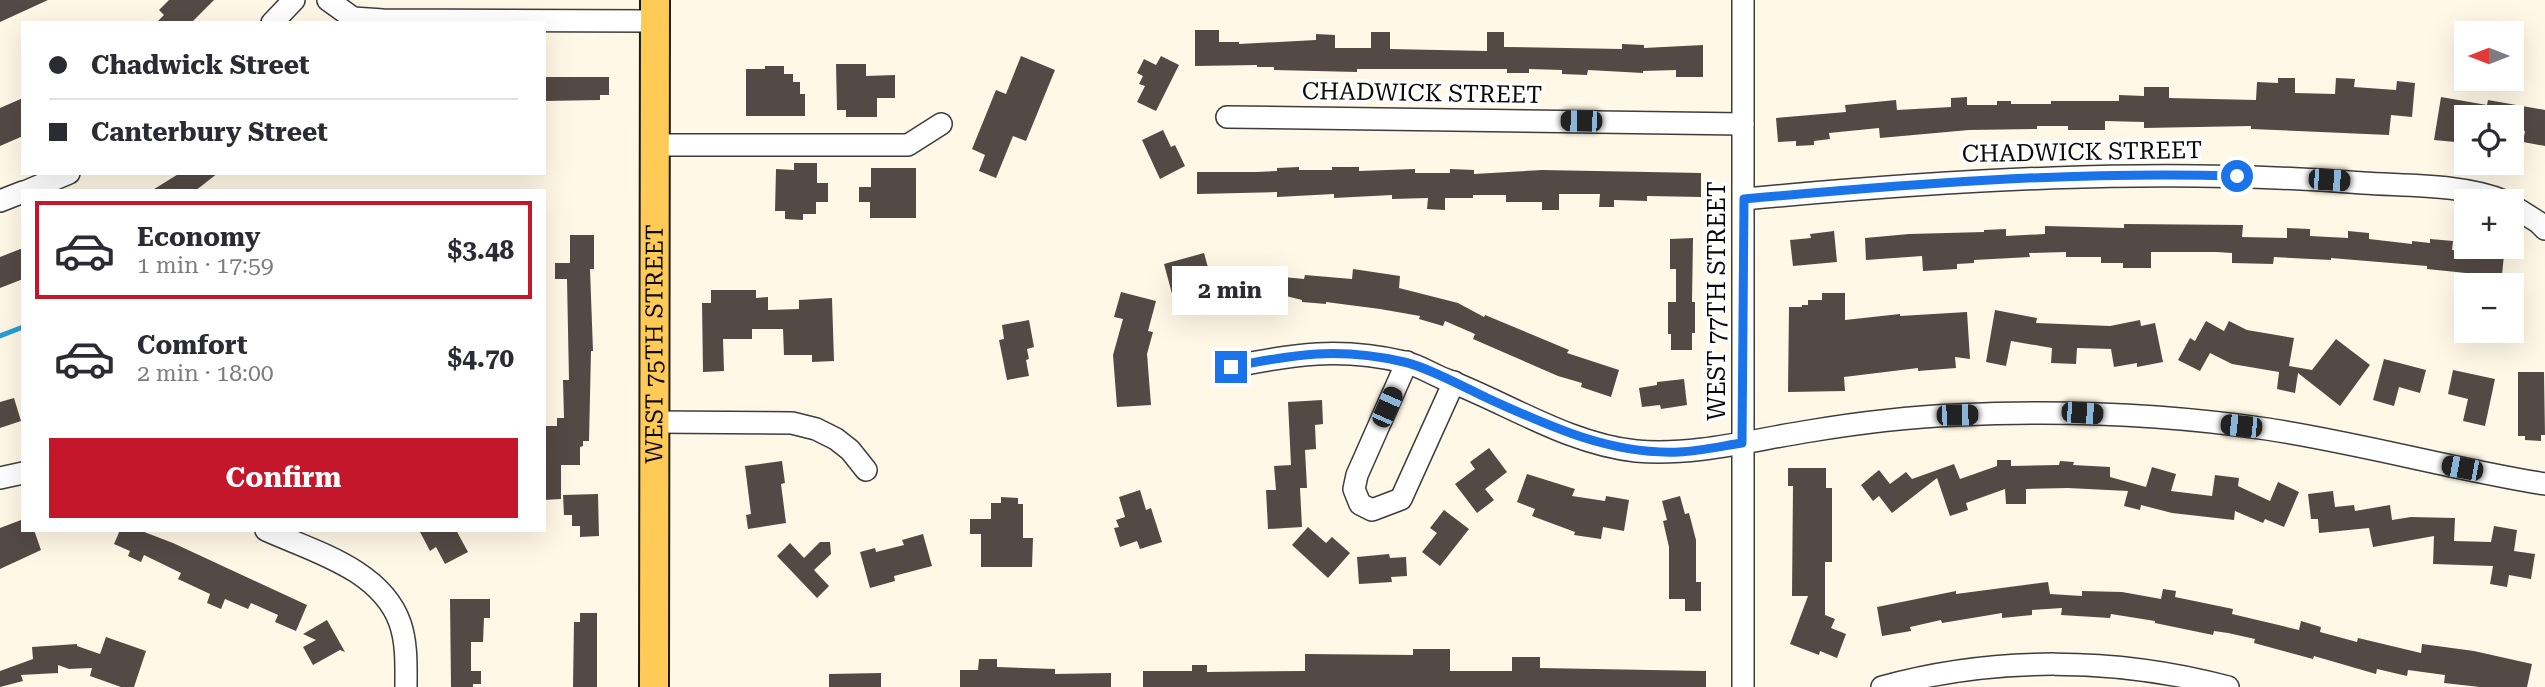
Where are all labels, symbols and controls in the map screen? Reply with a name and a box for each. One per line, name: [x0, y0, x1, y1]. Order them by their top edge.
north arrow: [2454, 21, 2524, 91]
map controls: [2454, 21, 2524, 343]
text: Chadwick Street: [91, 50, 310, 80]
street label: CHADWICK STREET: [1302, 77, 1542, 109]
button: locate: [2454, 105, 2524, 175]
car: [1560, 110, 1603, 132]
text: Canterbury Street: [91, 117, 328, 147]
street label: CHADWICK STREET: [1962, 136, 2202, 168]
route start: [2221, 160, 2253, 192]
car: [2308, 168, 2351, 192]
street label: WEST 77TH STREET: [1703, 181, 1731, 421]
button: +: [2454, 189, 2524, 259]
icon: car: [53, 219, 116, 282]
text: Economy: [137, 222, 260, 252]
street label: WEST 75TH STREET: [640, 224, 669, 464]
text: $3.48: [448, 235, 514, 265]
text: 1 min · 17:59: [137, 252, 274, 279]
callout: 2 min: [1173, 266, 1289, 314]
button: −: [2454, 273, 2524, 343]
text: 2 min: [1198, 277, 1262, 304]
icon: car: [53, 327, 116, 390]
text: Comfort: [137, 330, 247, 360]
text: $4.70: [448, 343, 514, 373]
route end: [1215, 351, 1247, 383]
text: 2 min · 18:00: [137, 360, 274, 387]
car: [1369, 384, 1406, 430]
car: [2061, 401, 2104, 425]
car: [1936, 404, 1979, 426]
car: [2220, 413, 2263, 439]
button: Confirm: [49, 438, 518, 518]
car: [2440, 454, 2485, 482]

